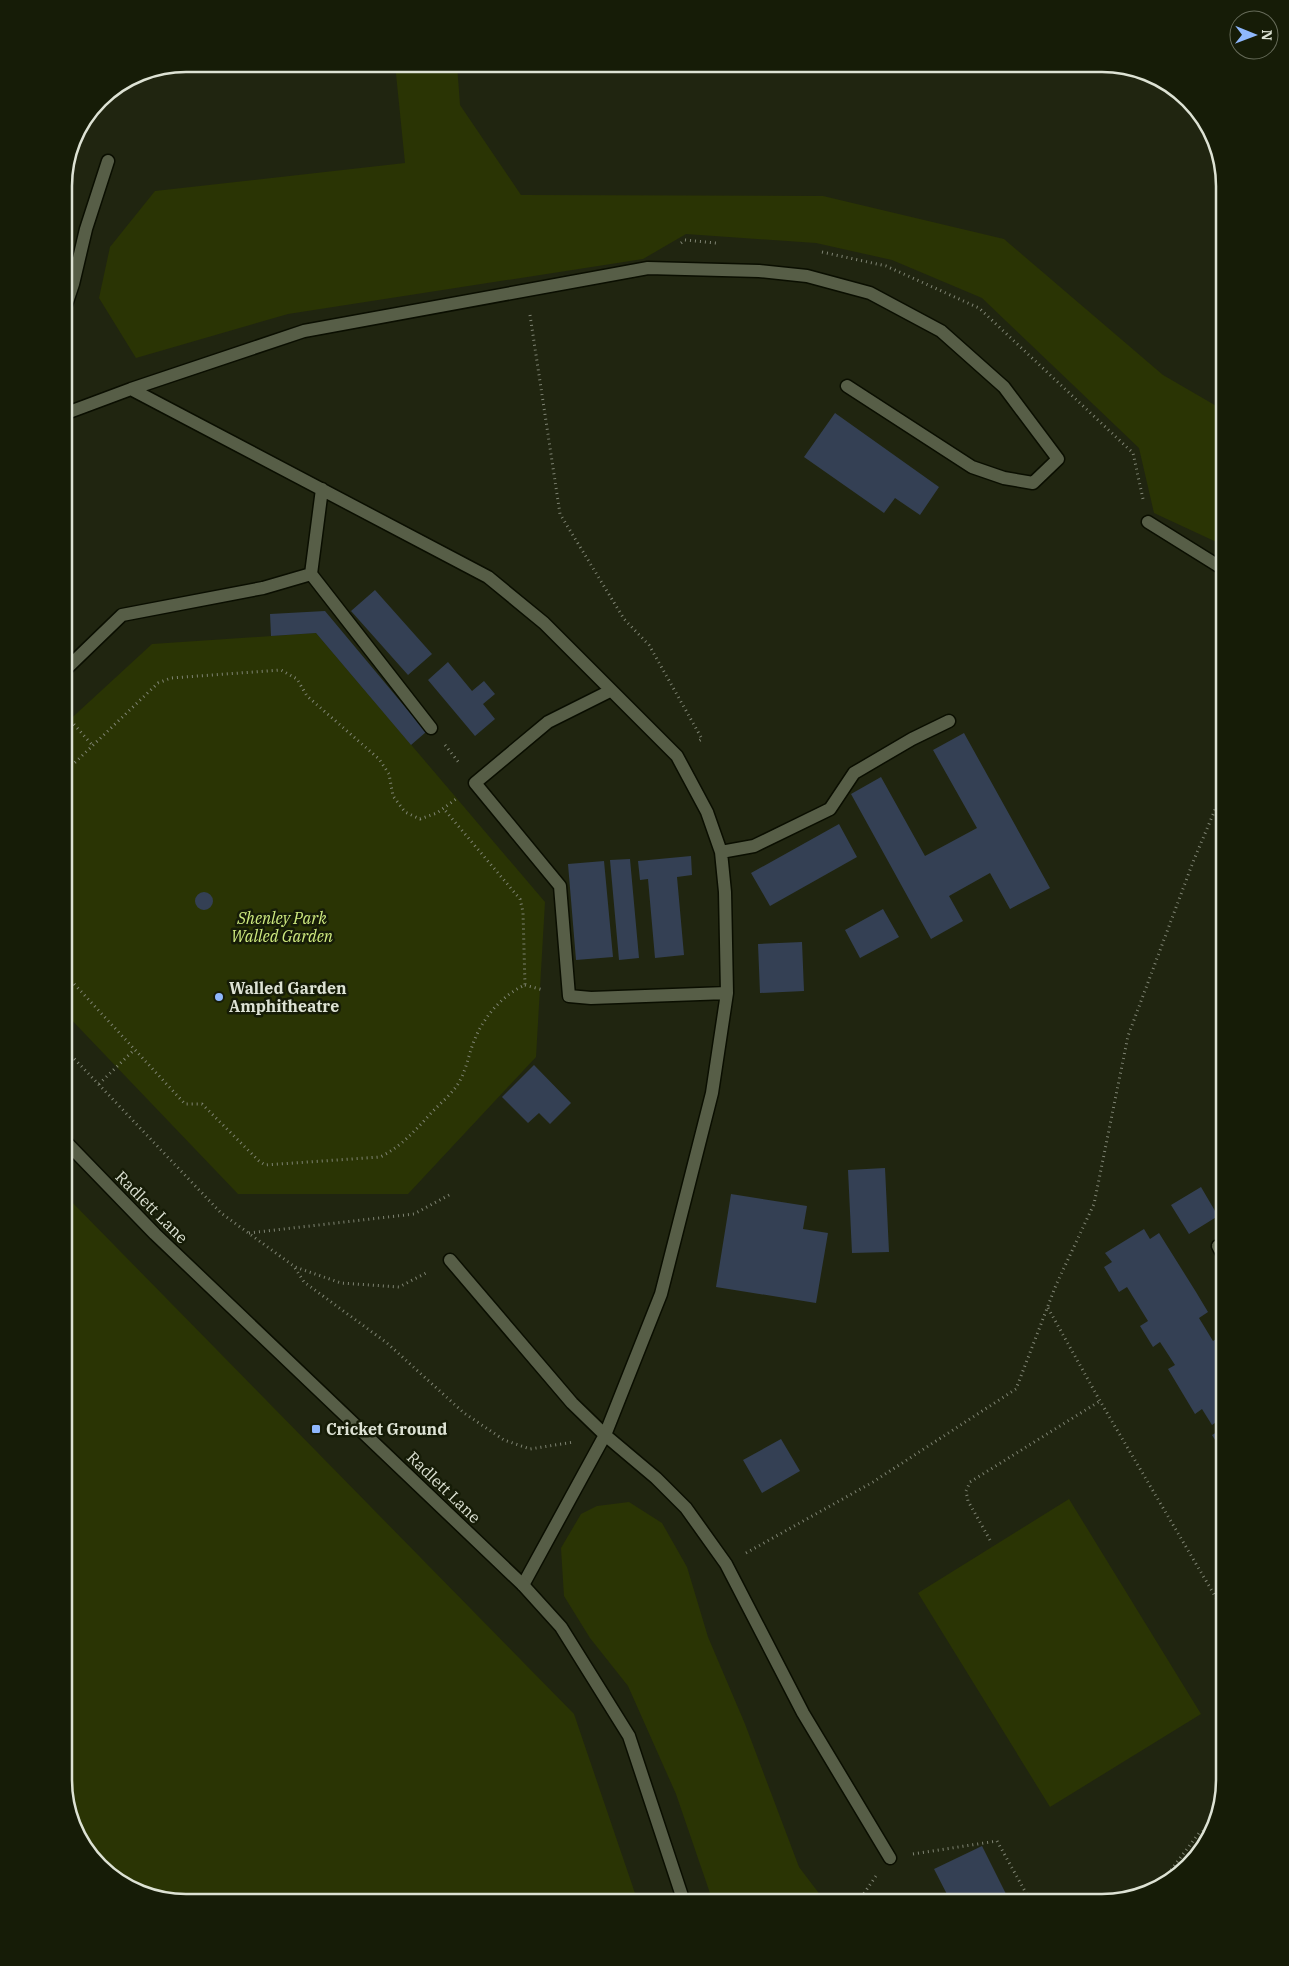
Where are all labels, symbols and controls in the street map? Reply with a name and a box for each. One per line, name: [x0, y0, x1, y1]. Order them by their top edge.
north arrow: [1229, 10, 1279, 60]
text: N: [1258, 30, 1276, 41]
park label: Shenley Park Walled Garden: [231, 908, 333, 946]
place label: Walled Garden Amphitheatre: [229, 978, 347, 1016]
marker: Walled Garden Amphitheatre: [213, 991, 225, 1003]
street label: Radlett Lane: [112, 1167, 192, 1247]
place label: Cricket Ground: [326, 1419, 447, 1439]
marker: Cricket Ground: [310, 1423, 322, 1435]
street label: Radlett Lane: [403, 1447, 485, 1527]

